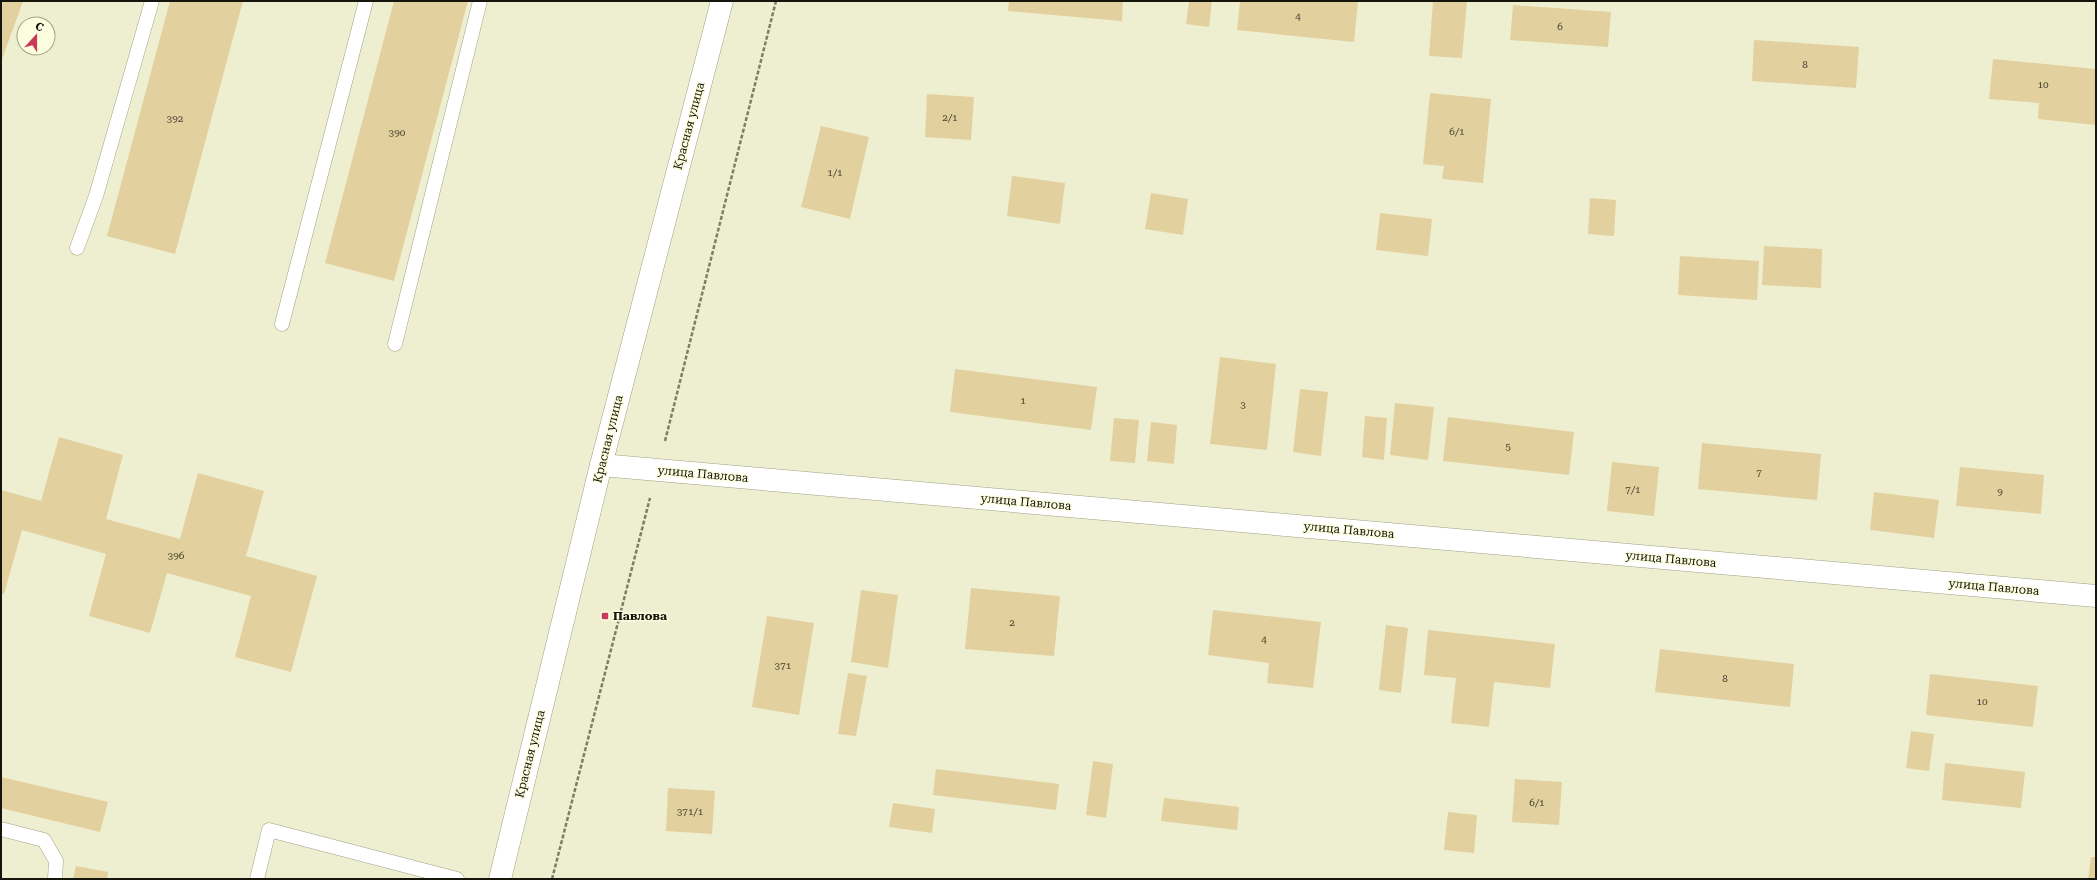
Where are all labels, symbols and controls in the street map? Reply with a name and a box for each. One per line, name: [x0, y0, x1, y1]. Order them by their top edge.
house number: 4: [1295, 11, 1301, 22]
north arrow: [16, 16, 56, 56]
text: С: [33, 20, 46, 35]
house number: 6: [1557, 21, 1563, 32]
house number: 8: [1802, 59, 1808, 70]
house number: 10: [2037, 79, 2049, 90]
street label: Красная улица: [671, 80, 708, 171]
house number: 2/1: [942, 112, 958, 123]
house number: 392: [167, 113, 184, 124]
house number: 6/1: [1449, 126, 1465, 137]
house number: 390: [389, 127, 406, 138]
house number: 1/1: [827, 167, 843, 178]
street label: Красная улица: [590, 393, 626, 484]
house number: 1: [1020, 395, 1026, 406]
house number: 3: [1240, 399, 1246, 410]
house number: 5: [1505, 441, 1511, 452]
street label: улица Павлова: [657, 463, 749, 485]
house number: 7: [1756, 467, 1762, 478]
house number: 7/1: [1625, 484, 1641, 495]
house number: 9: [1997, 486, 2003, 497]
street label: улица Павлова: [980, 491, 1072, 513]
street label: улица Павлова: [1303, 519, 1395, 541]
street label: улица Павлова: [1625, 548, 1717, 570]
house number: 396: [168, 550, 185, 561]
street label: улица Павлова: [1948, 576, 2040, 598]
place label: Павлова: [613, 609, 667, 623]
marker: Павлова: [600, 611, 610, 621]
house number: 2: [1009, 617, 1015, 628]
house number: 4: [1261, 634, 1267, 645]
house number: 371: [775, 660, 792, 671]
house number: 8: [1722, 673, 1728, 684]
house number: 10: [1976, 696, 1988, 707]
street label: Красная улица: [512, 708, 548, 799]
house number: 6/1: [1529, 797, 1545, 808]
house number: 371/1: [677, 806, 704, 817]

